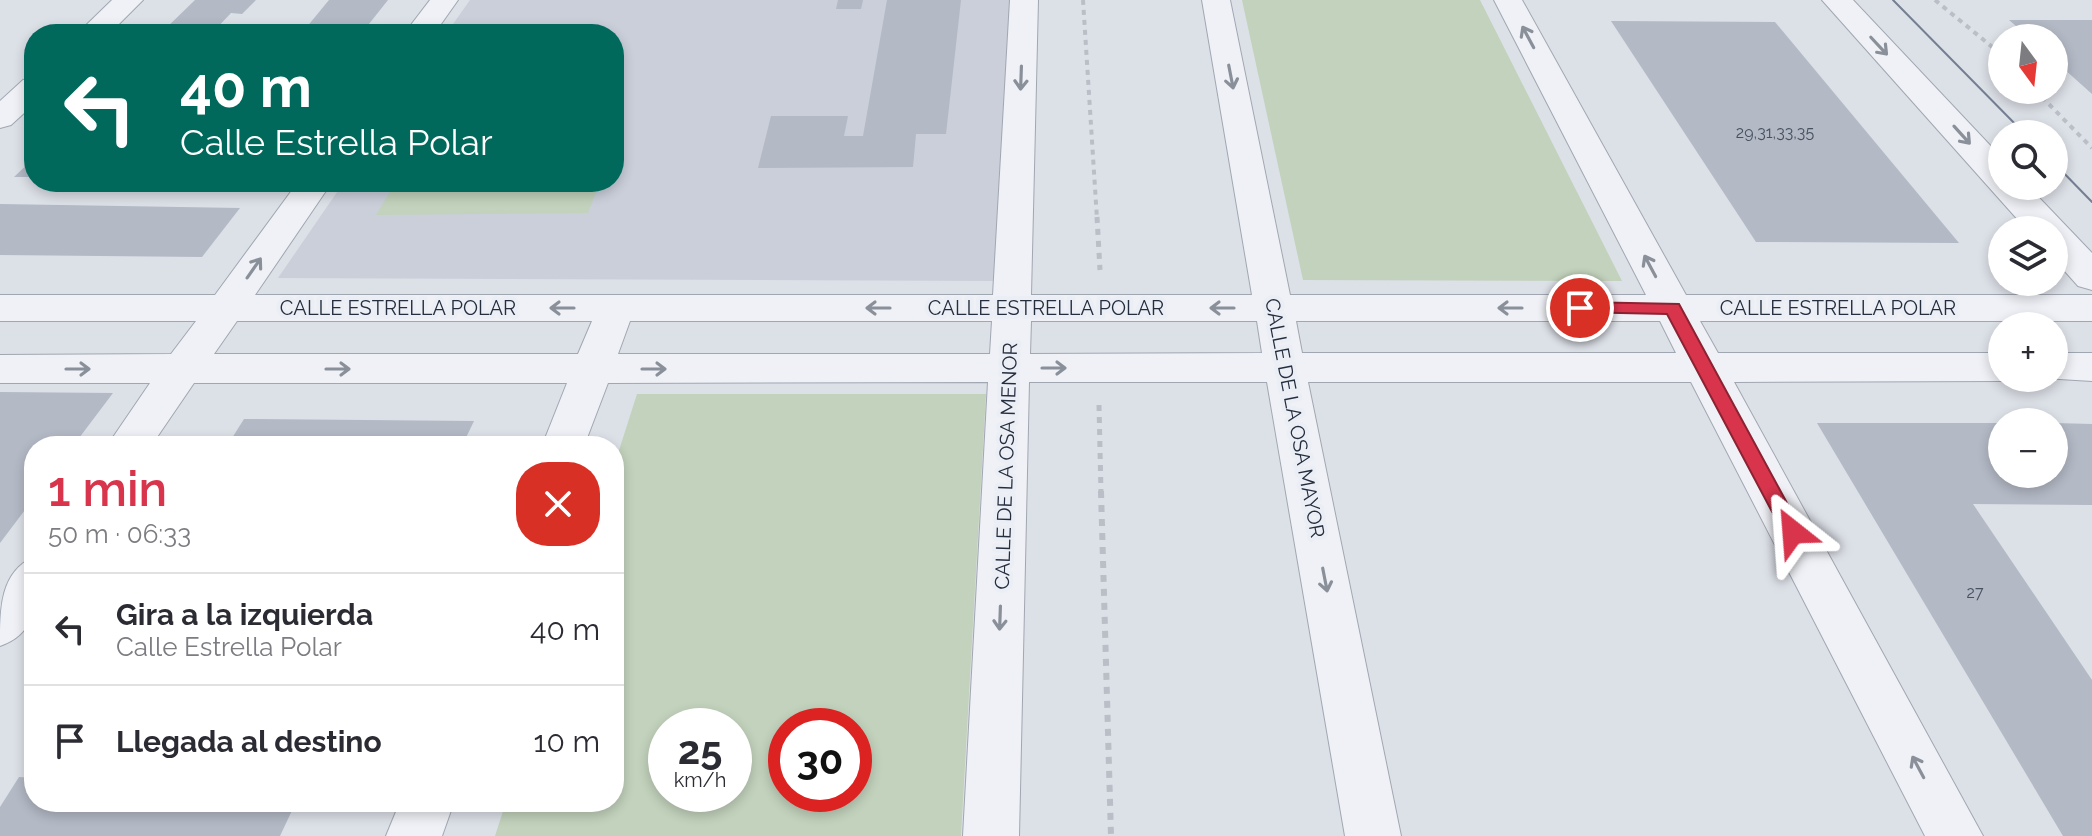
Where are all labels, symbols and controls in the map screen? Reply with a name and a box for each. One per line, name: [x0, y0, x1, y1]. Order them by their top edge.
north arrow: [1988, 24, 2068, 104]
map controls: [1988, 24, 2068, 488]
one-way arrow: [1520, 25, 1535, 49]
one-way arrow: [1870, 35, 1888, 55]
text: 40 m: [180, 54, 312, 120]
icon: left: [48, 56, 152, 160]
one-way arrow: [1224, 63, 1239, 89]
one-way arrow: [1013, 64, 1028, 91]
button: search: [1988, 120, 2068, 200]
text: Calle Estrella Polar: [180, 121, 493, 163]
house number: 29,31,33,35: [1736, 123, 1814, 142]
one-way arrow: [1952, 125, 1970, 145]
button: layers: [1988, 216, 2068, 296]
one-way arrow: [1642, 255, 1658, 279]
one-way arrow: [246, 258, 262, 280]
pin: [1546, 274, 1614, 342]
icon: arrive: [1558, 286, 1602, 330]
street label: CALLE ESTRELLA POLAR: [280, 296, 516, 320]
street label: CALLE ESTRELLA POLAR: [928, 296, 1164, 320]
street label: CALLE DE LA OSA MAYOR: [1260, 296, 1330, 540]
street label: CALLE ESTRELLA POLAR: [1720, 296, 1956, 320]
one-way arrow: [549, 300, 576, 316]
one-way arrow: [865, 300, 892, 316]
one-way arrow: [1209, 300, 1236, 316]
one-way arrow: [1497, 300, 1524, 316]
button: +: [1988, 312, 2068, 392]
street label: CALLE DE LA OSA MENOR: [990, 342, 1022, 590]
one-way arrow: [1040, 360, 1067, 376]
one-way arrow: [64, 361, 91, 377]
one-way arrow: [324, 361, 351, 377]
one-way arrow: [640, 361, 667, 377]
button: −: [1988, 408, 2068, 488]
text: 1 min: [48, 461, 167, 517]
button: close: [516, 462, 600, 546]
position arrow: [1751, 490, 1835, 574]
text: 50 m · 06:33: [48, 519, 191, 549]
one-way arrow: [1318, 567, 1333, 592]
house number: 27: [1967, 583, 1984, 602]
text: Gira a la izquierda: [116, 597, 373, 632]
one-way arrow: [992, 604, 1007, 631]
icon: left: [48, 607, 92, 651]
text: 40 m: [530, 612, 600, 647]
text: Calle Estrella Polar: [116, 632, 342, 662]
speed limit sign: 30: [768, 708, 872, 812]
icon: arrive: [48, 719, 92, 763]
text: Llegada al destino: [116, 724, 382, 759]
text: 10 m: [534, 724, 600, 759]
text: 25: [678, 726, 722, 773]
one-way arrow: [1910, 756, 1925, 780]
text: km/h: [674, 768, 726, 792]

